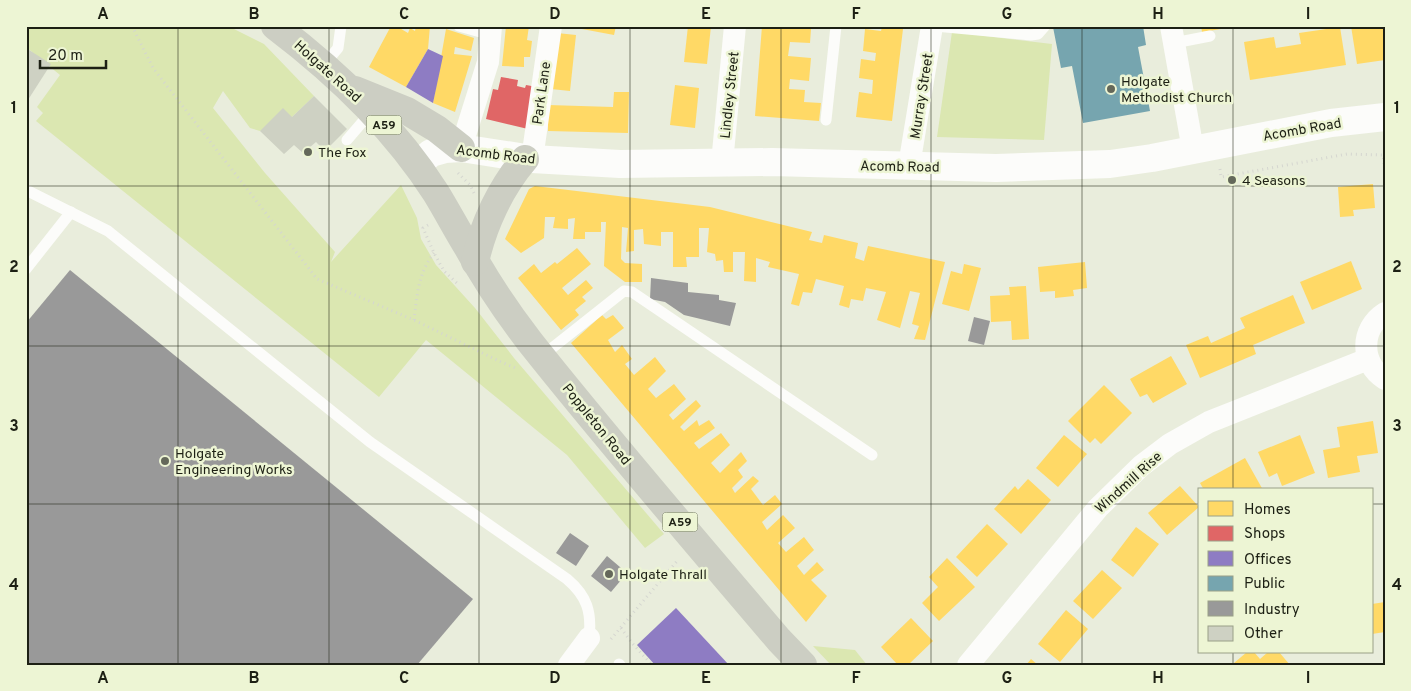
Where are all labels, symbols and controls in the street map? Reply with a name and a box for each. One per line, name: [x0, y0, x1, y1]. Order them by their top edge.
text: A: [97, 5, 109, 25]
text: B: [248, 5, 260, 25]
text: C: [399, 5, 409, 25]
text: D: [549, 5, 561, 25]
text: E: [701, 5, 711, 25]
text: F: [851, 5, 861, 25]
text: G: [1002, 5, 1012, 25]
text: H: [1152, 5, 1164, 25]
text: I: [1306, 5, 1310, 25]
street label: Holgate Road: [290, 37, 364, 107]
scale bar: [40, 38, 106, 70]
text: 20 m: [48, 47, 83, 66]
street label: Lindley Street: [717, 51, 744, 140]
street label: Murray Street: [907, 52, 938, 140]
street label: Park Lane: [530, 61, 555, 126]
place label: Holgate Methodist Church: [1121, 74, 1232, 107]
marker: Holgate Methodist Church: [1105, 83, 1117, 95]
text: 1: [11, 99, 17, 119]
text: 1: [1394, 99, 1400, 119]
street label: Acomb Road: [1262, 115, 1343, 146]
road number: A59: [366, 116, 402, 134]
street label: Acomb Road: [455, 142, 536, 169]
place label: The Fox: [318, 145, 367, 162]
marker: The Fox: [302, 146, 314, 158]
street label: Acomb Road: [860, 158, 940, 177]
place label: 4 Seasons: [1242, 173, 1306, 190]
marker: 4 Seasons: [1226, 174, 1238, 186]
text: 2: [9, 258, 19, 278]
text: 2: [1392, 258, 1402, 278]
street label: Poppleton Road: [558, 381, 634, 469]
text: 3: [9, 417, 19, 437]
text: 3: [1392, 417, 1402, 437]
place label: Holgate Engineering Works: [175, 446, 293, 479]
street label: Windmill Rise: [1092, 449, 1166, 518]
marker: Holgate Engineering Works: [159, 455, 171, 467]
legend: [1198, 488, 1374, 654]
text: Homes: [1244, 501, 1291, 520]
road number: A59: [662, 512, 698, 532]
text: Shops: [1244, 525, 1285, 544]
text: Offices: [1244, 551, 1291, 570]
place label: Holgate Thrall: [619, 567, 707, 584]
marker: Holgate Thrall: [603, 568, 615, 580]
text: Public: [1244, 575, 1285, 594]
text: 4: [9, 576, 19, 596]
text: 4: [1392, 576, 1402, 596]
text: Industry: [1244, 601, 1300, 620]
text: Other: [1244, 625, 1283, 644]
text: A: [97, 669, 109, 689]
text: B: [248, 669, 260, 689]
text: C: [399, 669, 409, 689]
text: D: [549, 669, 561, 689]
text: E: [701, 669, 711, 689]
text: F: [851, 669, 861, 689]
text: G: [1002, 669, 1012, 689]
text: H: [1152, 669, 1164, 689]
text: I: [1306, 669, 1310, 689]

